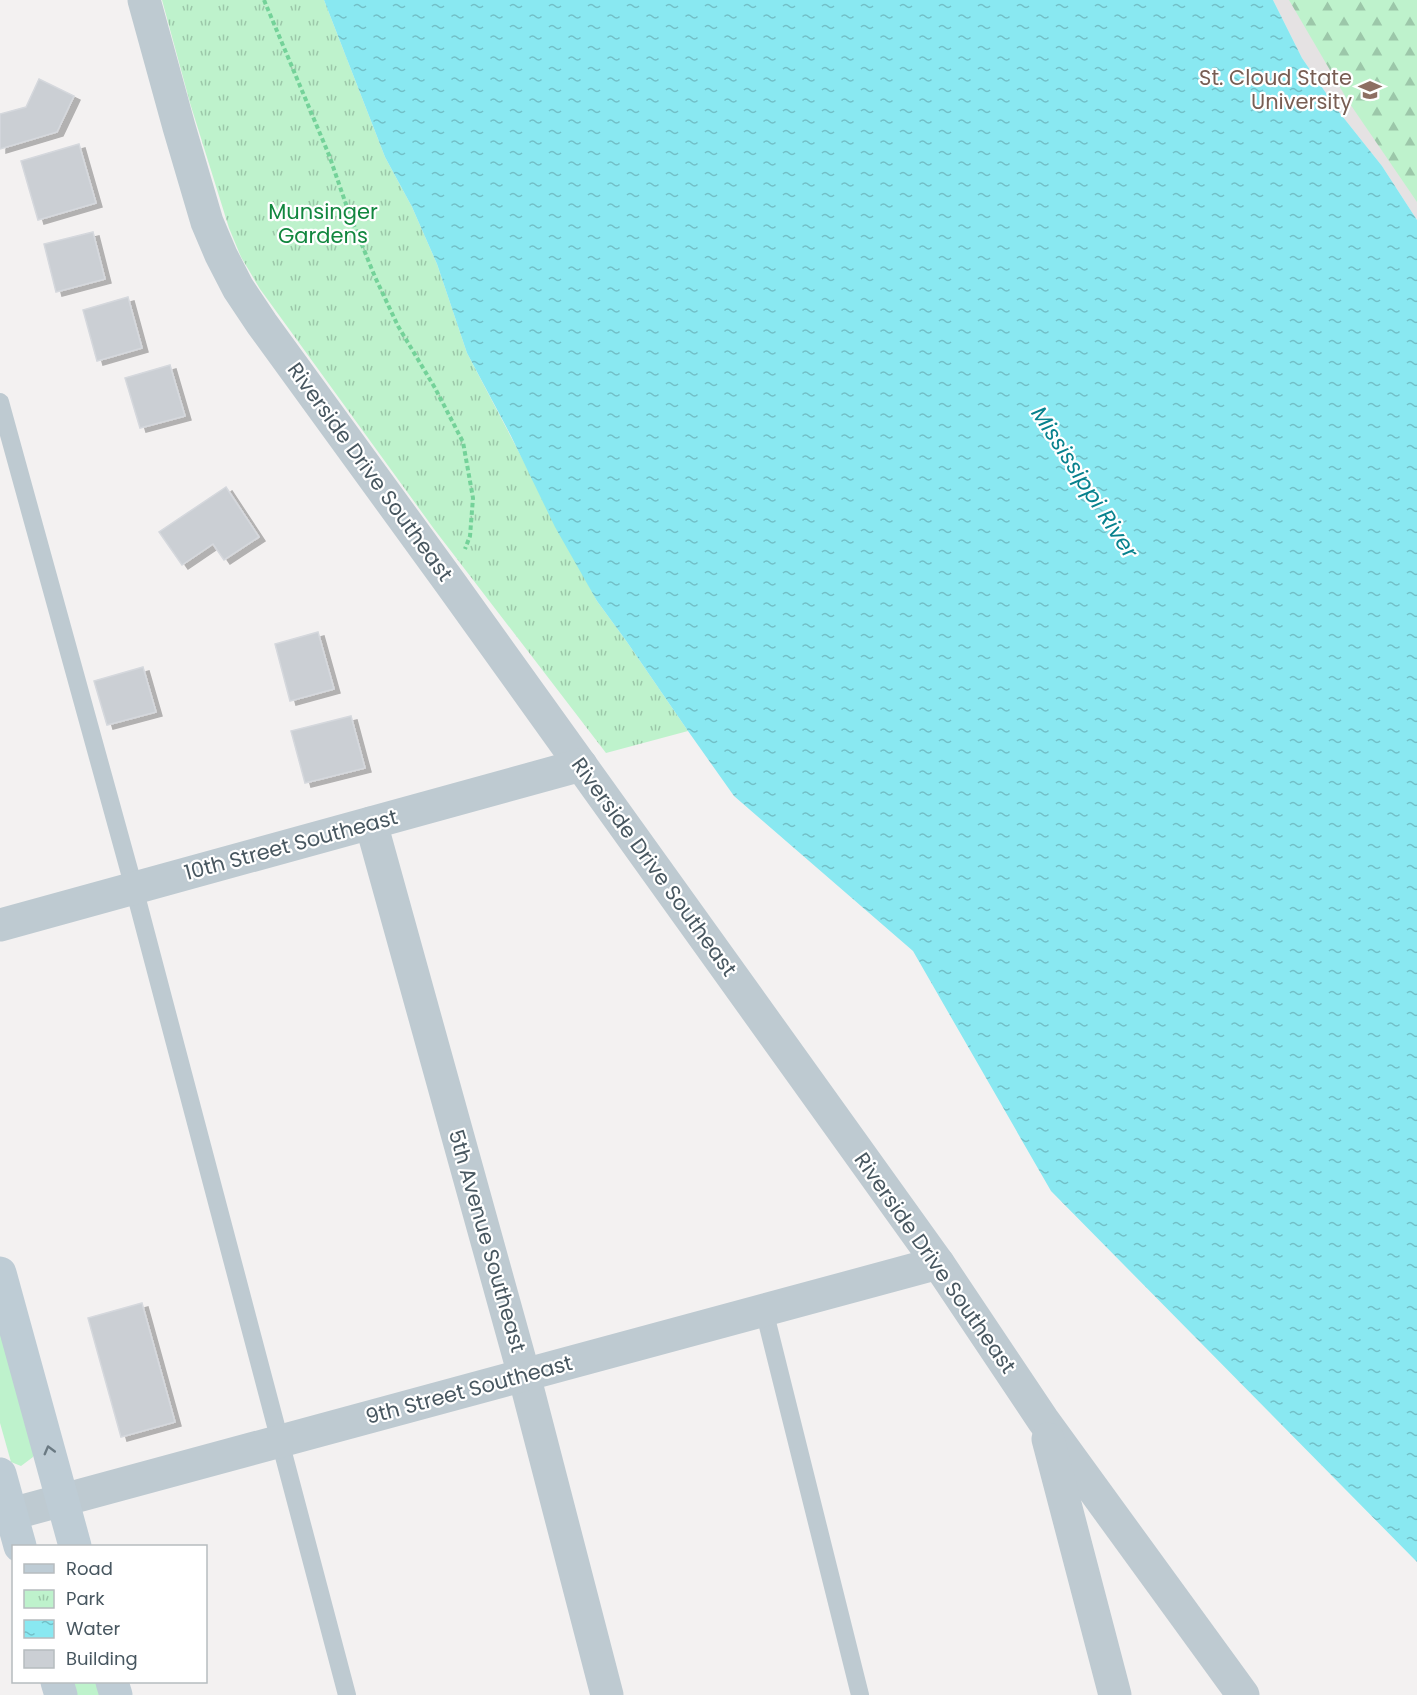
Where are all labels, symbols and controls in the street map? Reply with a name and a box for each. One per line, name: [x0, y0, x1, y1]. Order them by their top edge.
place label: St. Cloud State University: [1199, 63, 1352, 116]
school or university icon: St. Cloud State University: [1357, 77, 1383, 103]
park label: Munsinger Gardens: [268, 197, 378, 250]
street label: Riverside Drive Southeast: [281, 356, 460, 587]
water label: Mississippi River: [1024, 400, 1146, 565]
street label: Riverside Drive Southeast: [565, 751, 744, 982]
street label: 10th Street Southeast: [181, 802, 401, 887]
street label: 5th Avenue Southeast: [442, 1126, 533, 1356]
street label: Riverside Drive Southeast: [848, 1146, 1023, 1379]
street label: 9th Street Southeast: [362, 1348, 576, 1431]
one-way arrow: [43, 1445, 56, 1455]
legend: [12, 1545, 207, 1683]
text: Road: [66, 1556, 113, 1581]
text: Park: [66, 1586, 105, 1611]
text: Water: [66, 1616, 120, 1641]
text: Building: [66, 1646, 138, 1671]

